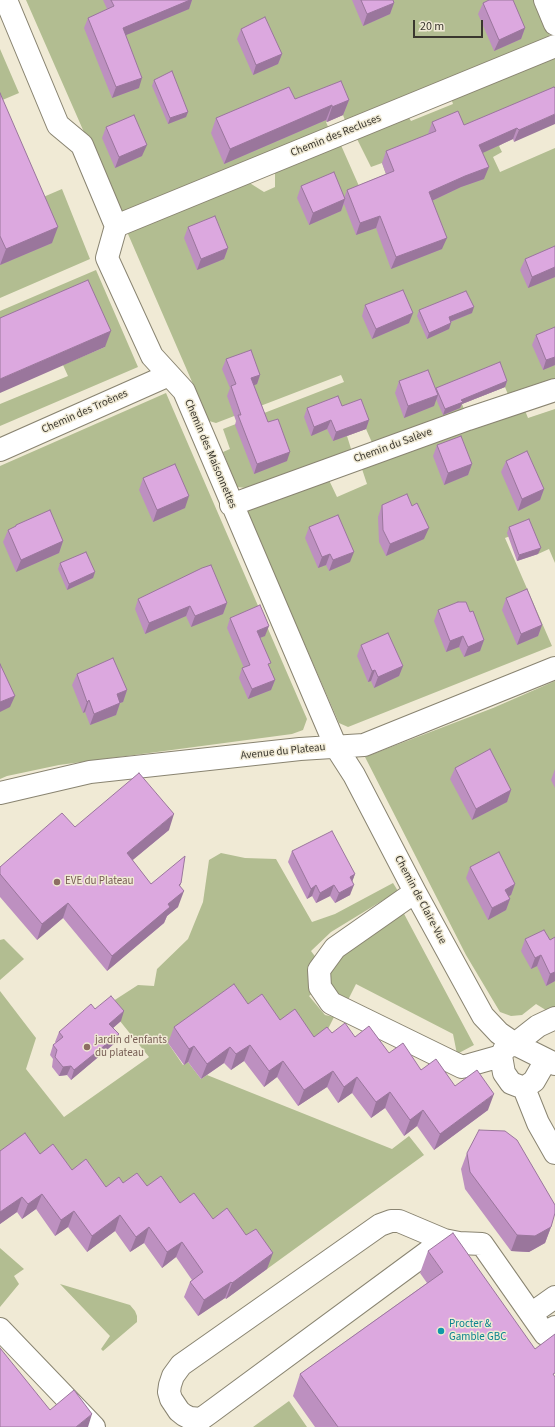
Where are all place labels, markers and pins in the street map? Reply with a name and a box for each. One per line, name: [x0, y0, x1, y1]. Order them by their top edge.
place label: EVE du Plateau: [65, 875, 134, 889]
marker: EVE du Plateau: [52, 877, 62, 887]
place label: jardin d'enfants du plateau: [95, 1034, 167, 1060]
marker: jardin d'enfants du plateau: [82, 1042, 92, 1052]
place label: Procter & Gamble GBC: [449, 1318, 507, 1344]
marker: Procter & Gamble GBC: [436, 1326, 446, 1336]

